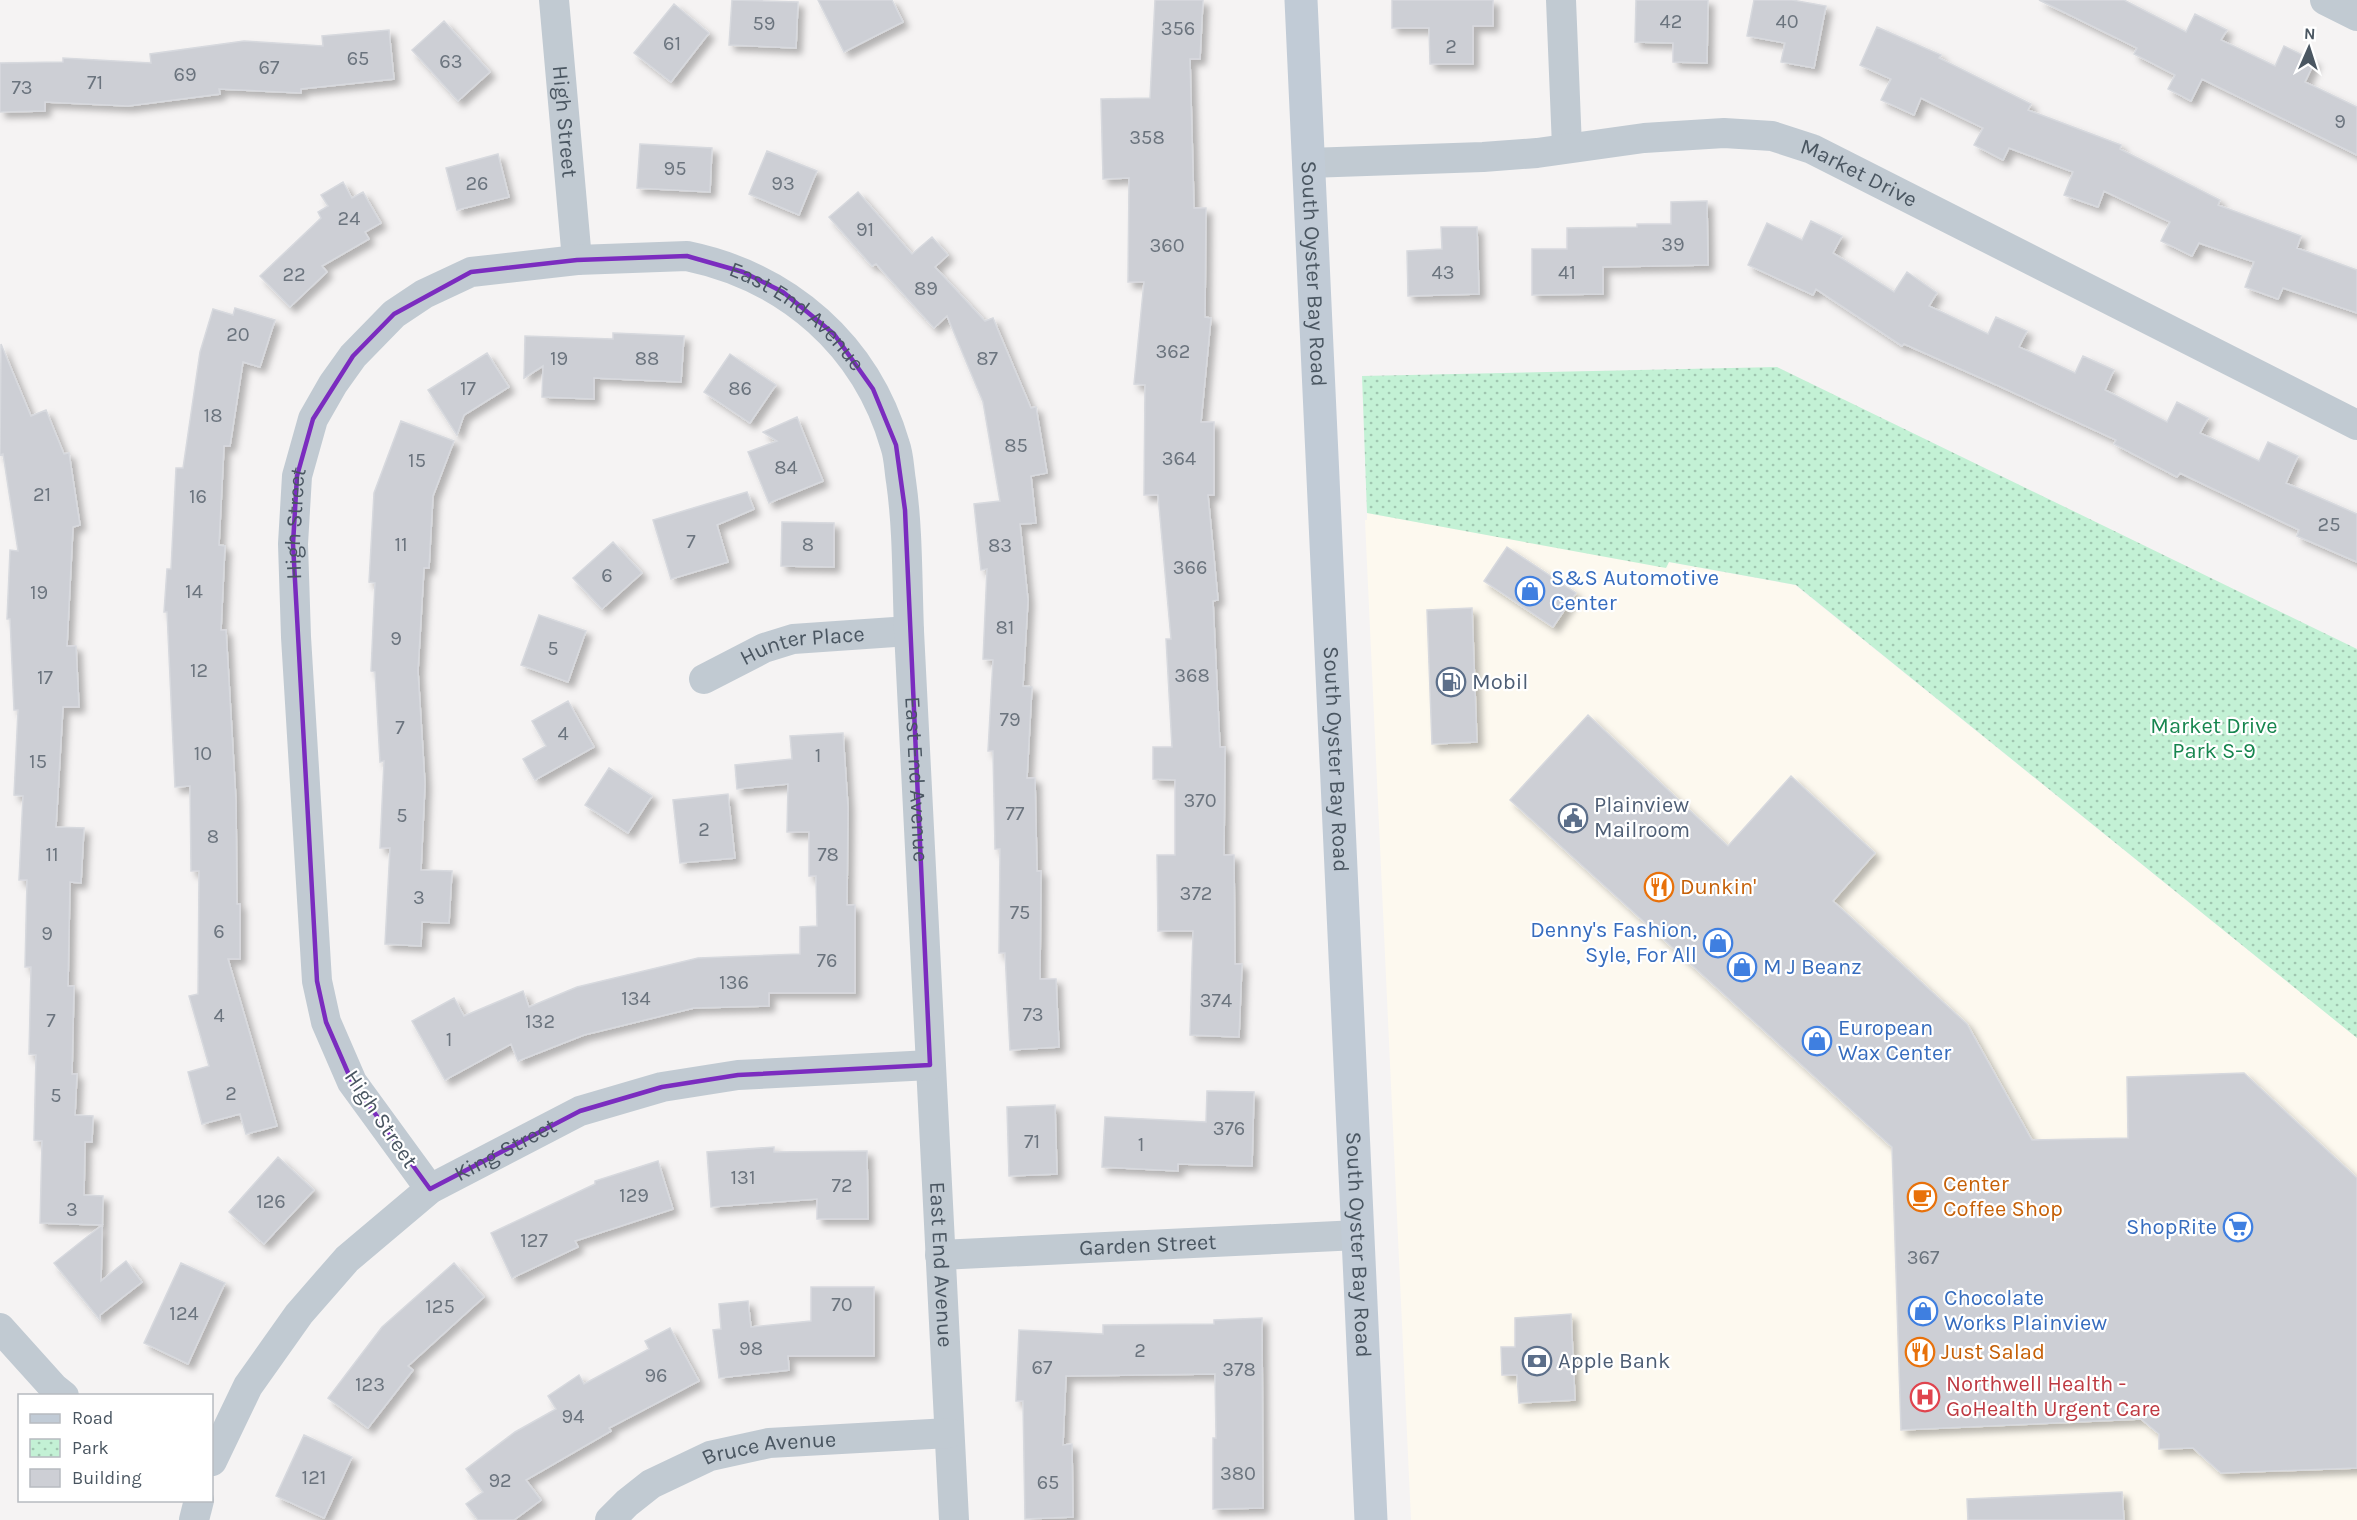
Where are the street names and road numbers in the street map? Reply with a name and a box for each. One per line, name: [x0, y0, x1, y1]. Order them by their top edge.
street label: High Street: [547, 64, 583, 179]
street label: Market Drive: [1797, 133, 1921, 213]
street label: South Oyster Bay Road: [1295, 160, 1332, 387]
street label: East End Avenue: [726, 256, 870, 376]
street label: High Street: [280, 464, 312, 580]
street label: Hunter Place: [736, 621, 865, 671]
street label: South Oyster Bay Road: [1318, 646, 1354, 873]
street label: East End Avenue: [899, 696, 934, 863]
street label: High Street: [339, 1065, 423, 1173]
street label: King Street: [450, 1113, 561, 1187]
street label: South Oyster Bay Road: [1340, 1131, 1377, 1358]
street label: East End Avenue: [924, 1181, 958, 1348]
street label: Garden Street: [1078, 1229, 1217, 1261]
street label: Bruce Avenue: [698, 1426, 837, 1471]

